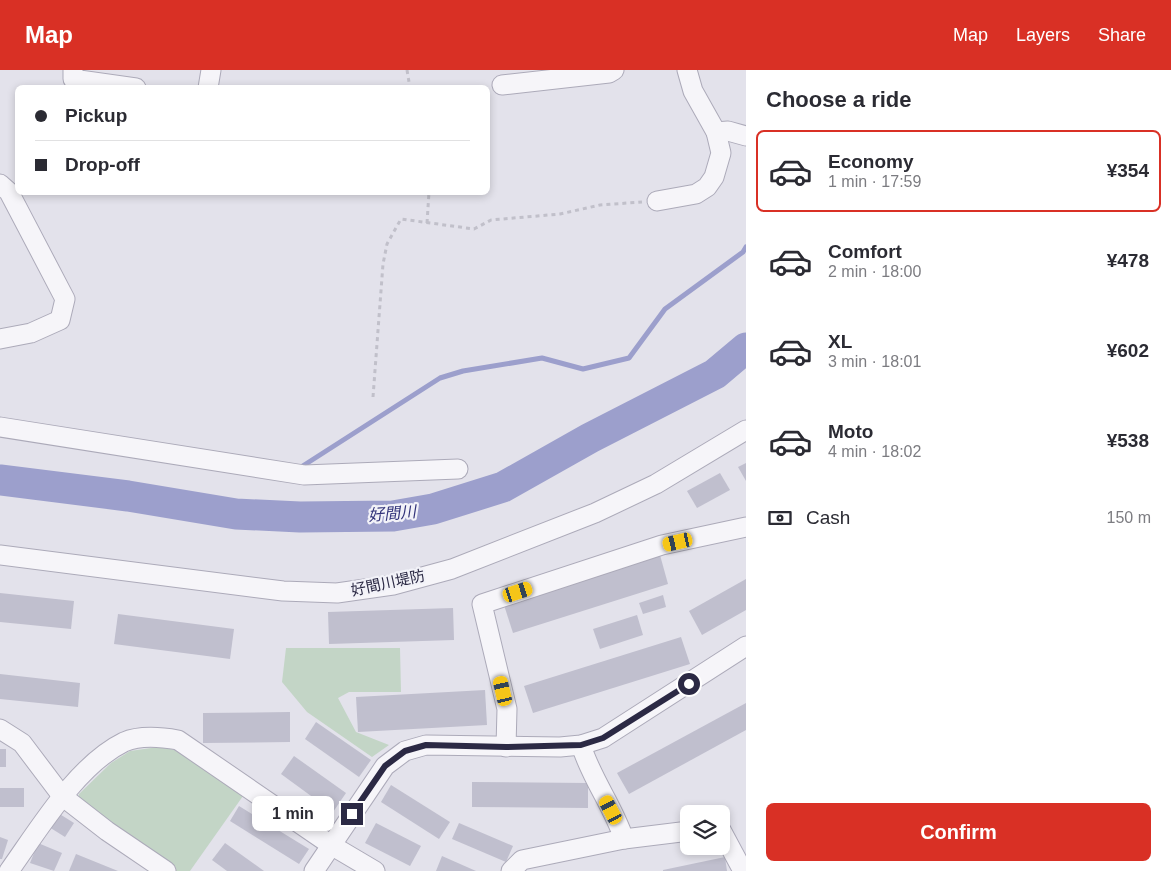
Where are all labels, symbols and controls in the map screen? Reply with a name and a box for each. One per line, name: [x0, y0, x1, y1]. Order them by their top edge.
text: Map: [25, 21, 73, 48]
text: Map: [953, 25, 988, 45]
text: Layers: [1016, 25, 1070, 45]
text: Share: [1098, 25, 1146, 45]
text: Choose a ride: [766, 87, 911, 112]
text: Pickup: [65, 105, 127, 126]
icon: car: [768, 149, 813, 194]
text: Economy: [828, 151, 914, 172]
text: Drop-off: [65, 154, 140, 175]
text: ¥354: [1107, 160, 1149, 181]
text: 1 min · 17:59: [828, 173, 921, 190]
icon: car: [768, 239, 813, 284]
text: Comfort: [828, 241, 902, 262]
text: ¥478: [1107, 250, 1149, 271]
text: 2 min · 18:00: [828, 263, 921, 280]
icon: car: [768, 329, 813, 374]
text: XL: [828, 331, 852, 352]
text: ¥602: [1107, 340, 1149, 361]
text: 3 min · 18:01: [828, 353, 921, 370]
icon: car: [768, 419, 813, 464]
text: Moto: [828, 421, 873, 442]
text: ¥538: [1107, 430, 1149, 451]
text: 4 min · 18:02: [828, 443, 921, 460]
water label: 好間川: [367, 503, 419, 524]
icon: cash: [766, 504, 794, 532]
text: Cash: [806, 507, 850, 528]
text: 150 m: [1107, 509, 1151, 526]
car: [661, 531, 694, 553]
street label: 好間川堤防: [349, 566, 426, 599]
car: [501, 580, 534, 604]
route start: [678, 673, 700, 695]
car: [492, 675, 513, 707]
car: [597, 793, 624, 827]
callout: 1 min: [252, 796, 334, 832]
route end: [341, 803, 363, 825]
button: Confirm: [766, 803, 1151, 861]
text: 1 min: [272, 805, 314, 822]
map controls: [680, 805, 730, 855]
button: layers: [680, 805, 730, 855]

